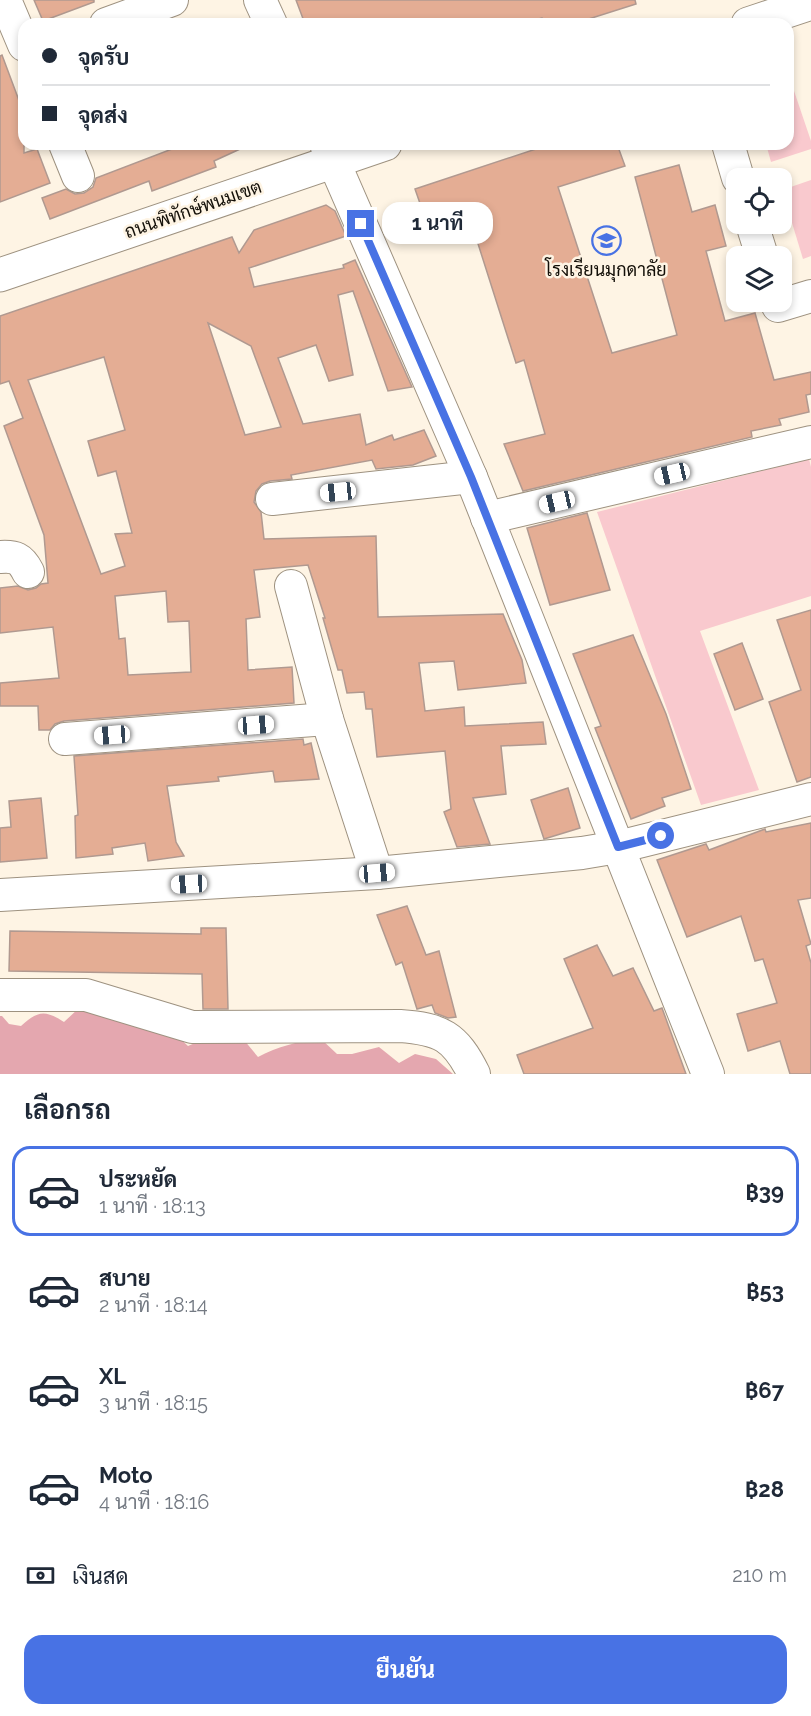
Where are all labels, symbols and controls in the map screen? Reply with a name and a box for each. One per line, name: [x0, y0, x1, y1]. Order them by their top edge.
text: จุดรับ: [78, 44, 129, 70]
text: จุดส่ง: [78, 102, 128, 128]
map controls: [726, 168, 792, 312]
button: locate: [726, 168, 792, 234]
street label: ถนนพิทักษ์พนมเขต: [121, 174, 264, 242]
callout: 1 นาที: [382, 203, 493, 245]
route end: [347, 210, 374, 237]
text: 1 นาที: [412, 211, 463, 235]
school or university icon: โรงเรียนมุกดาลัย: [590, 224, 622, 256]
button: layers: [726, 246, 792, 312]
place label: โรงเรียนมุกดาลัย: [544, 257, 667, 282]
car: [652, 461, 692, 487]
car: [319, 481, 357, 503]
car: [537, 489, 577, 515]
car: [237, 715, 275, 735]
car: [93, 725, 131, 745]
route start: [647, 822, 674, 849]
car: [358, 862, 396, 884]
car: [171, 874, 207, 894]
text: เลือกรถ: [24, 1094, 111, 1125]
icon: car: [27, 1164, 81, 1218]
text: ประหยัด: [99, 1166, 177, 1192]
text: ฿39: [745, 1179, 784, 1205]
text: 1 นาที · 18:13: [99, 1194, 206, 1218]
icon: car: [27, 1263, 81, 1317]
text: สบาย: [99, 1265, 151, 1291]
text: ฿53: [746, 1278, 784, 1304]
text: 2 นาที · 18:14: [99, 1293, 208, 1317]
icon: car: [27, 1362, 81, 1416]
text: XL: [99, 1363, 126, 1389]
text: ฿67: [745, 1377, 784, 1403]
text: 3 นาที · 18:15: [99, 1391, 208, 1415]
icon: car: [27, 1461, 81, 1515]
text: Moto: [99, 1462, 153, 1488]
text: ฿28: [745, 1476, 784, 1502]
text: 4 นาที · 18:16: [99, 1490, 209, 1514]
icon: cash: [24, 1559, 57, 1592]
text: เงินสด: [72, 1563, 129, 1589]
text: 210 m: [732, 1563, 787, 1587]
button: ยืนยัน: [24, 1635, 787, 1704]

